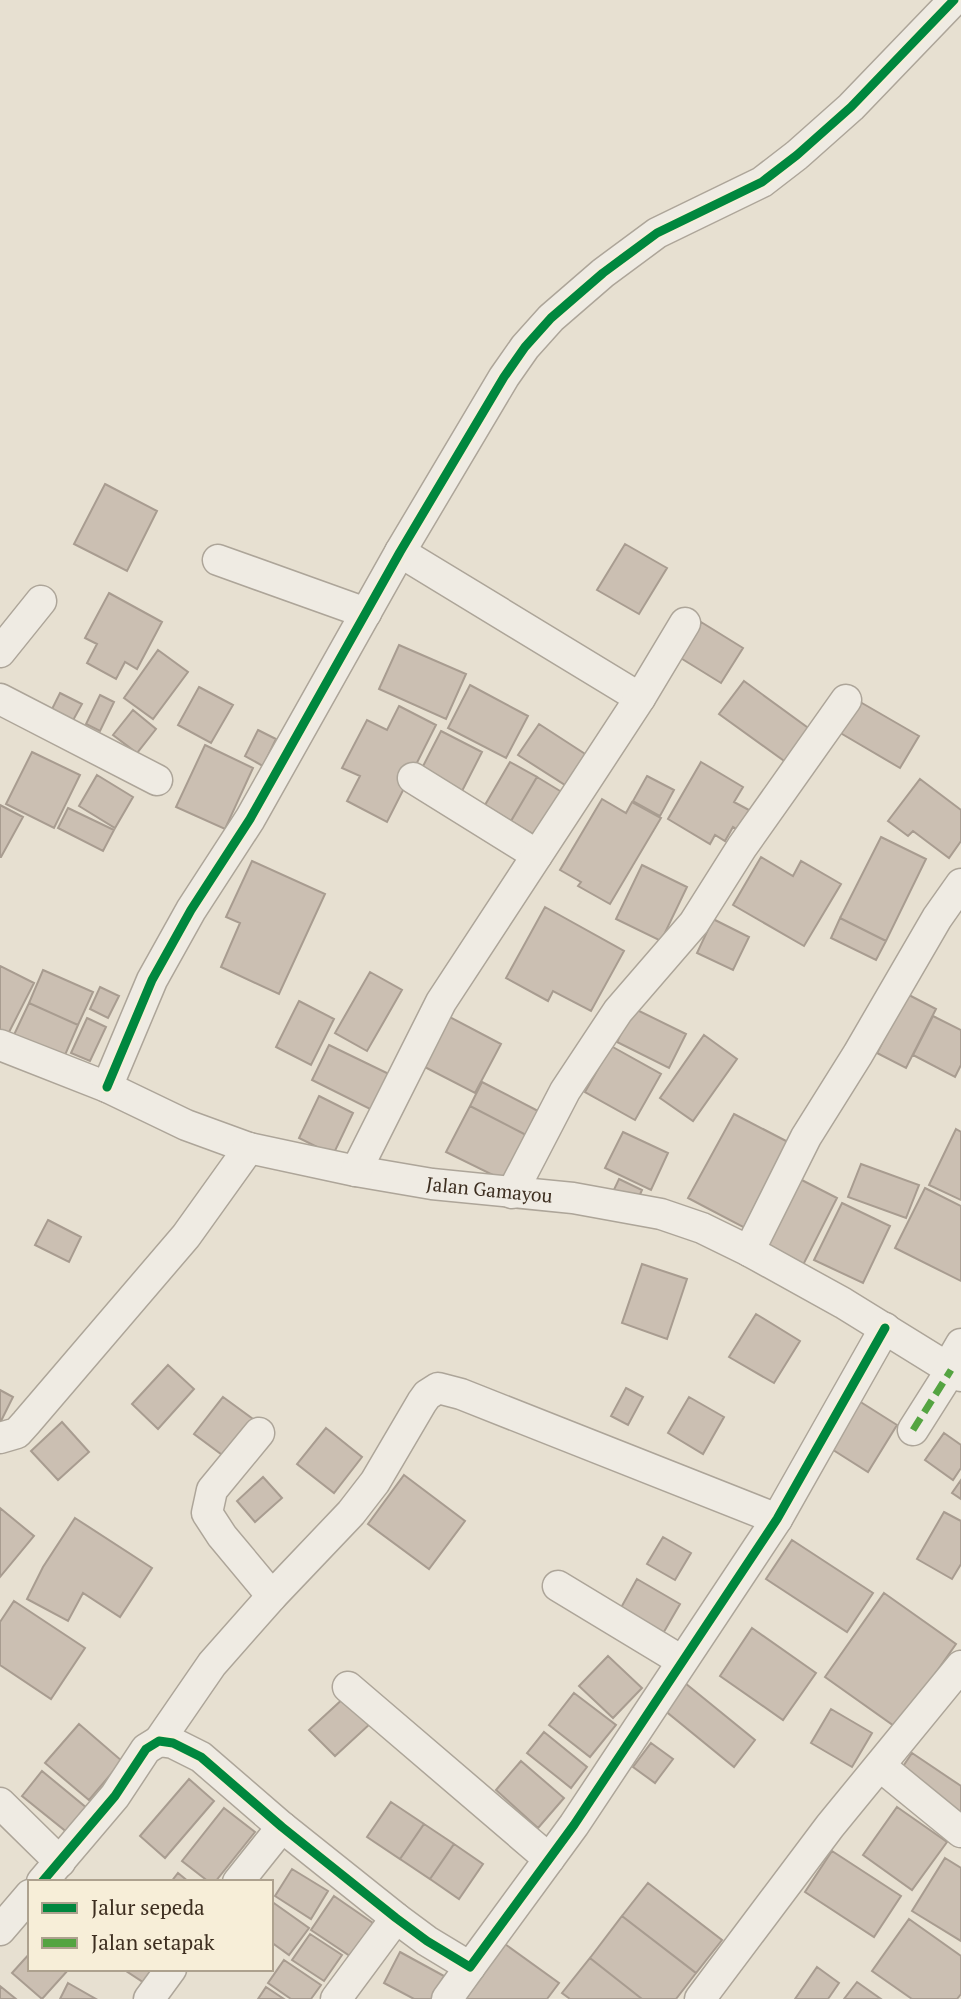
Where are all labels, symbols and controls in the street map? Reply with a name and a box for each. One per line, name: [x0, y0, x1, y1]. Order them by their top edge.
street label: Jalan Gamayou: [424, 1170, 554, 1208]
legend: [28, 1880, 273, 1971]
text: Jalur sepeda: [91, 1893, 205, 1921]
text: Jalan setapak: [91, 1928, 215, 1956]

